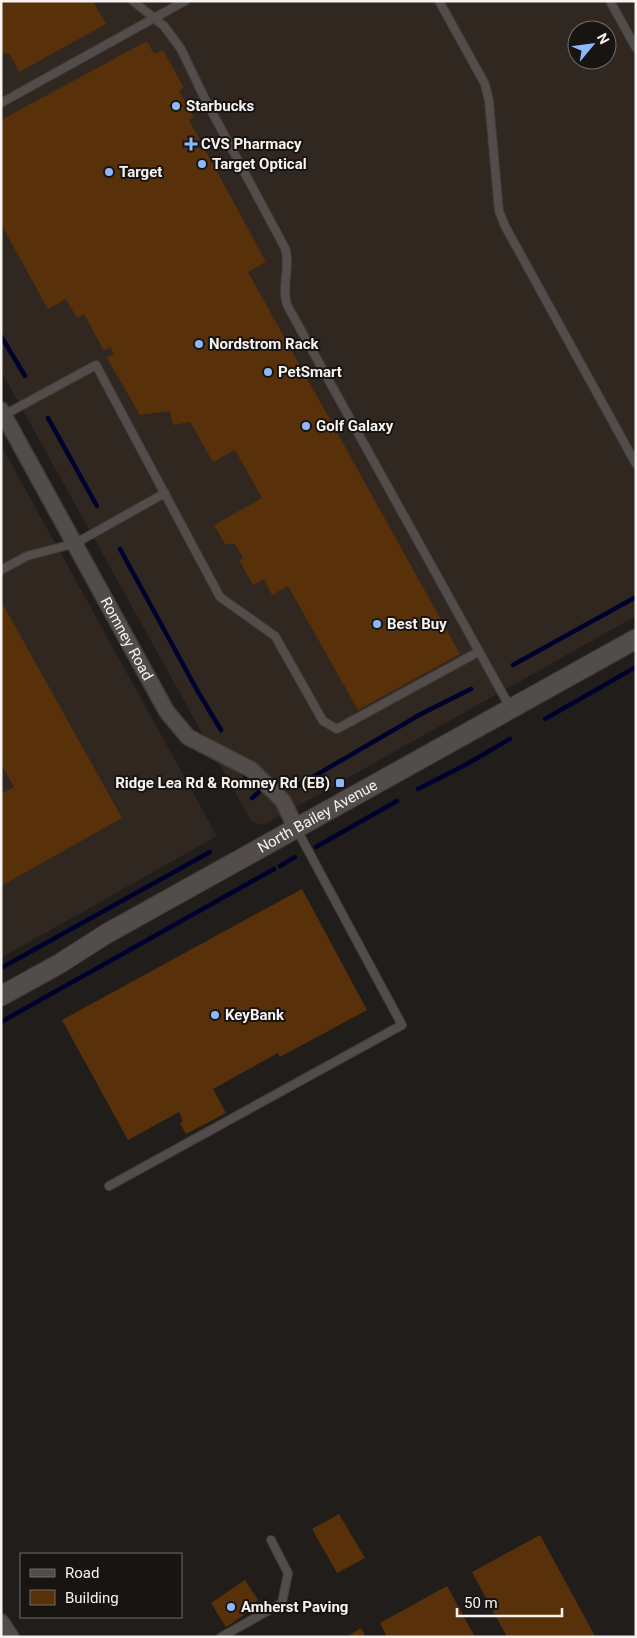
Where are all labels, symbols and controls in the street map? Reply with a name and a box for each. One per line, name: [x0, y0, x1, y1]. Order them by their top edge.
north arrow: [567, 20, 617, 70]
text: N: [594, 30, 613, 47]
place label: Starbucks: [186, 97, 254, 115]
marker: Starbucks: [170, 100, 182, 112]
place label: CVS Pharmacy: [201, 135, 302, 153]
marker: CVS Pharmacy: [185, 138, 197, 150]
place label: Target Optical: [212, 155, 307, 173]
marker: Target Optical: [196, 158, 208, 170]
place label: Target: [119, 163, 162, 181]
marker: Target: [103, 166, 115, 178]
place label: Nordstrom Rack: [209, 335, 320, 353]
marker: Nordstrom Rack: [193, 338, 205, 350]
place label: PetSmart: [278, 363, 342, 381]
marker: PetSmart: [262, 366, 274, 378]
place label: Golf Galaxy: [316, 417, 394, 435]
marker: Golf Galaxy: [300, 420, 312, 432]
street label: Romney Road: [97, 594, 157, 684]
place label: Best Buy: [387, 615, 447, 633]
marker: Best Buy: [371, 618, 383, 630]
place label: Ridge Lea Rd & Romney Rd (EB): [115, 774, 330, 792]
street label: North Bailey Avenue: [254, 776, 381, 857]
marker: Ridge Lea Rd & Romney Rd (EB): [334, 777, 346, 789]
place label: KeyBank: [225, 1006, 285, 1024]
marker: KeyBank: [209, 1009, 221, 1021]
legend: [20, 1553, 182, 1618]
text: Road: [65, 1564, 99, 1582]
scale bar: [457, 1586, 562, 1618]
text: Building: [65, 1589, 119, 1607]
text: 50 m: [464, 1594, 498, 1612]
place label: Amherst Paving: [241, 1598, 348, 1616]
marker: Amherst Paving: [225, 1601, 237, 1613]

